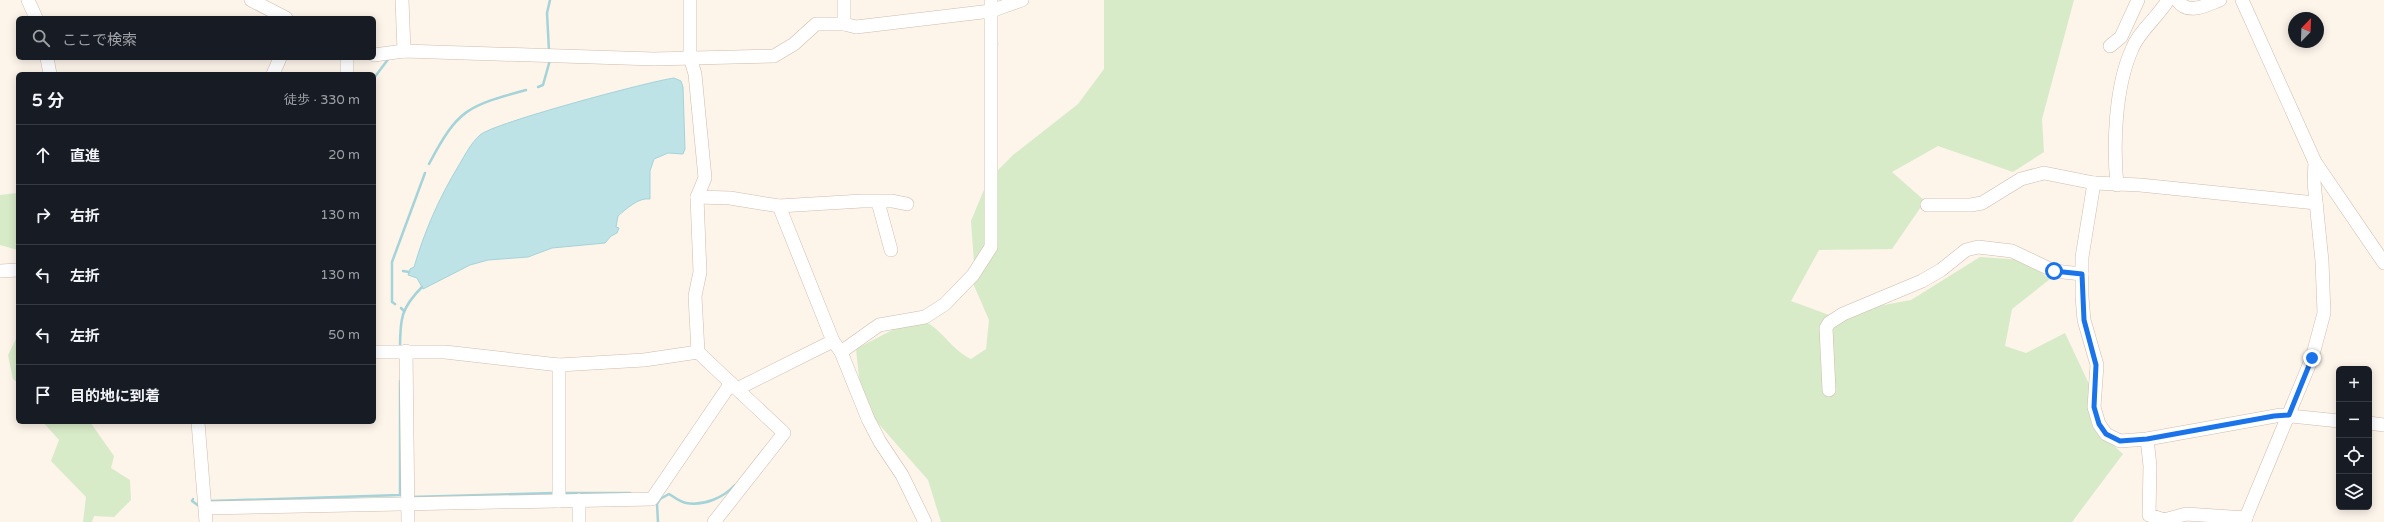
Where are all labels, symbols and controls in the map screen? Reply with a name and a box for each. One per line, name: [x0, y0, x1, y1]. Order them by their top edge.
north arrow: [2288, 12, 2324, 48]
search box: [16, 16, 376, 60]
icon: search: [30, 27, 52, 49]
text: ここで検索: [62, 31, 137, 49]
text: 5 分: [32, 90, 64, 111]
text: 徒歩 · 330 m: [284, 92, 360, 108]
icon: ahead: [32, 144, 54, 166]
text: 直進: [70, 147, 100, 165]
text: 20 m: [328, 147, 360, 163]
icon: right: [32, 204, 54, 226]
text: 右折: [70, 207, 100, 225]
text: 130 m: [320, 207, 360, 223]
route start: [2045, 262, 2063, 280]
icon: left: [32, 264, 54, 286]
text: 左折: [70, 267, 100, 285]
text: 130 m: [320, 267, 360, 283]
icon: left: [32, 324, 54, 346]
text: 左折: [70, 327, 100, 345]
text: 50 m: [328, 327, 360, 343]
route end: [2303, 349, 2321, 367]
map controls: [2336, 366, 2372, 510]
button: +: [2336, 366, 2372, 402]
icon: arrive: [32, 384, 54, 406]
text: 目的地に到着: [70, 387, 160, 405]
button: −: [2336, 402, 2372, 438]
button: locate: [2336, 438, 2372, 474]
button: layers: [2336, 474, 2372, 510]

